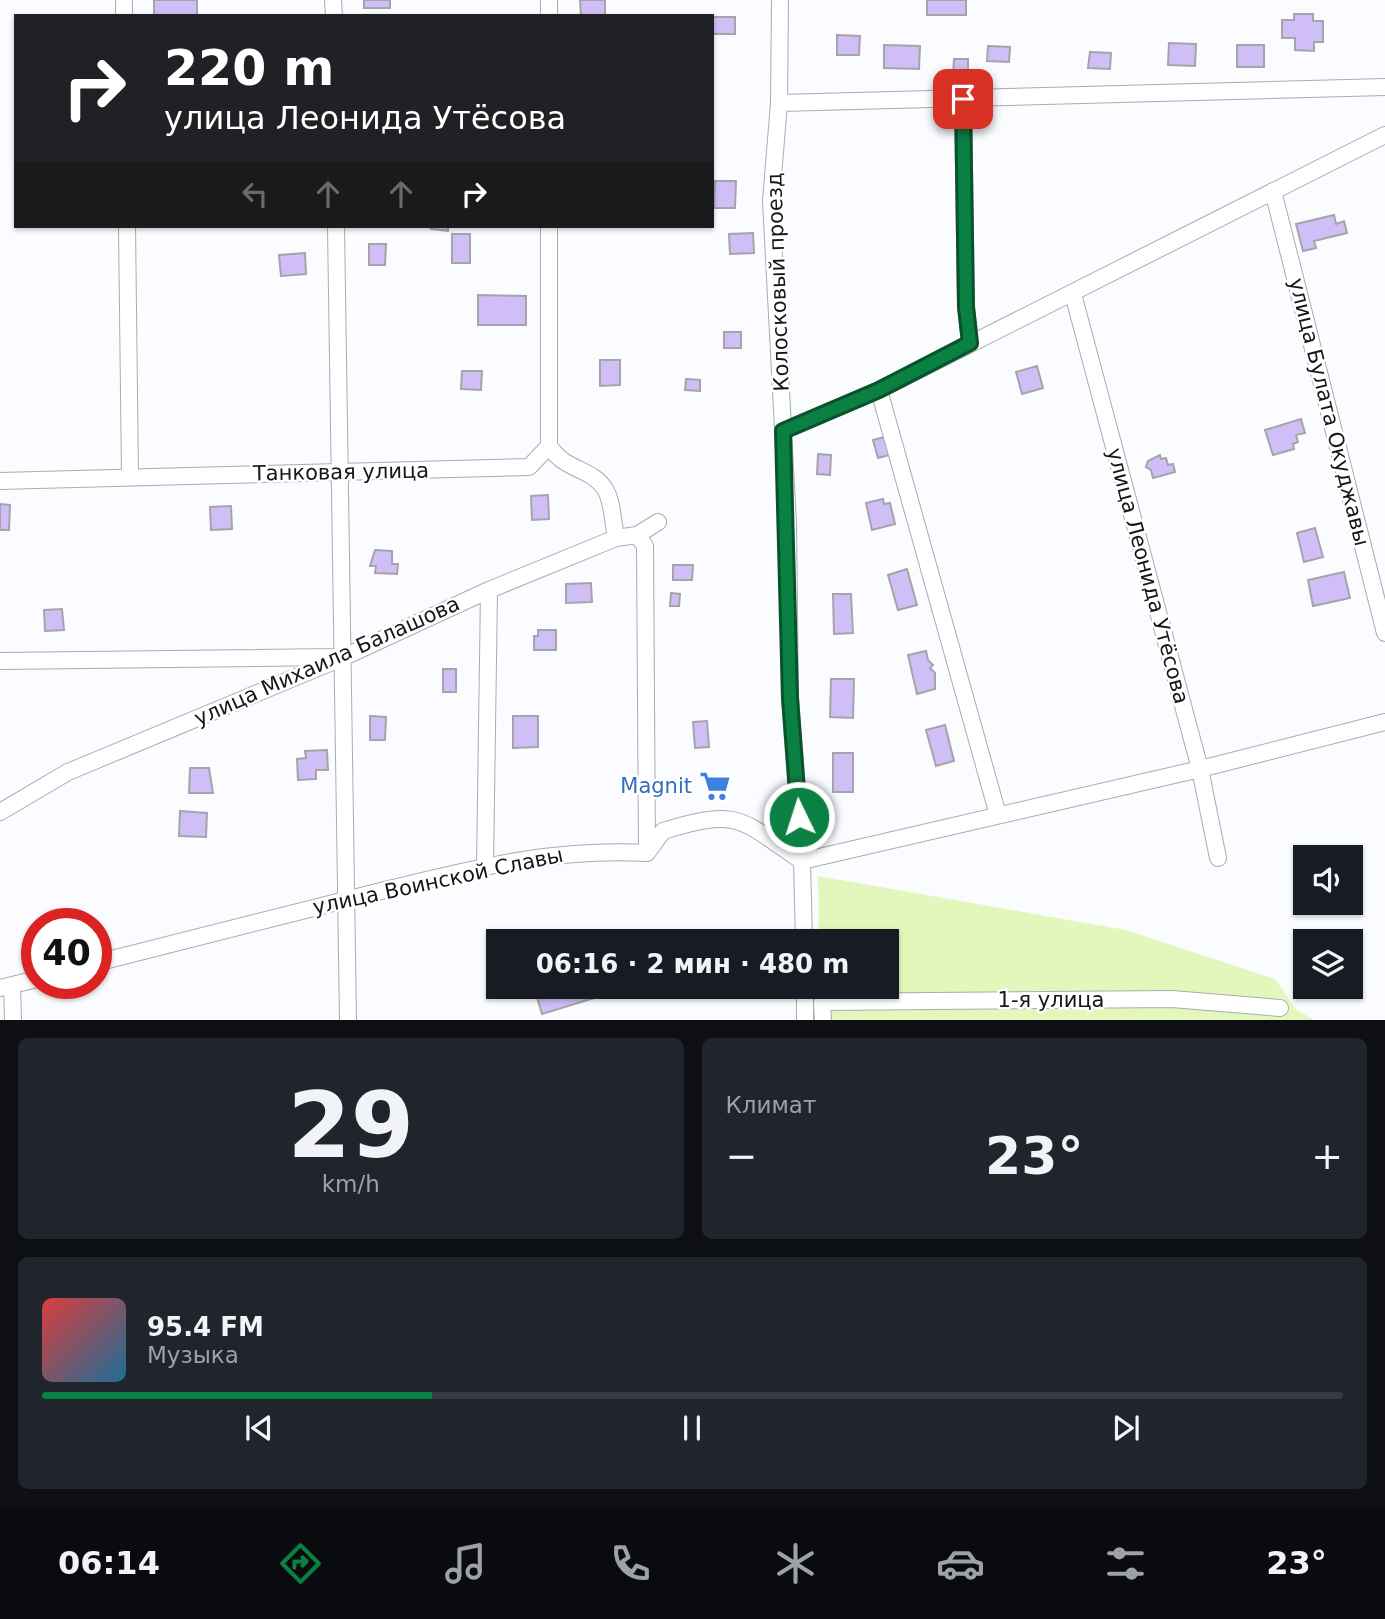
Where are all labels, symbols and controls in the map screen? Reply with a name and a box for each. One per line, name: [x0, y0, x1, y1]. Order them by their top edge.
text: 220 m: [164, 40, 334, 97]
icon: right: [49, 42, 140, 133]
pin: [933, 69, 993, 129]
icon: arrive: [944, 80, 982, 118]
text: улица Леонида Утёсова: [164, 99, 566, 137]
street label: Колосковый проезд: [762, 172, 794, 392]
icon: left: [236, 175, 274, 213]
icon: ahead: [309, 175, 347, 213]
icon: ahead: [382, 175, 420, 213]
icon: right: [455, 175, 493, 213]
street label: улица Булата Окуджавы: [1284, 276, 1374, 548]
street label: улица Леонида Утёсова: [1102, 445, 1194, 707]
street label: Танковая улица: [252, 458, 429, 486]
street label: улица Михаила Балашова: [191, 591, 463, 731]
supermarket icon: Magnit: [698, 769, 732, 803]
place label: Magnit: [620, 774, 692, 798]
position arrow: [762, 780, 836, 854]
street label: улица Воинской Славы: [311, 843, 565, 919]
map controls: [1293, 845, 1363, 999]
button: sound: [1293, 845, 1363, 915]
speed limit sign: 40: [21, 908, 112, 999]
button: layers: [1293, 929, 1363, 999]
text: 06:16 · 2 мин · 480 m: [536, 949, 849, 979]
street label: 1-я улица: [998, 988, 1104, 1012]
text: 29: [287, 1073, 414, 1178]
text: Климат: [726, 1092, 816, 1118]
text: 23°: [985, 1126, 1083, 1186]
text: −: [726, 1134, 757, 1178]
text: +: [1311, 1134, 1343, 1178]
text: km/h: [322, 1171, 380, 1197]
text: 95.4 FM: [147, 1312, 264, 1342]
text: Музыка: [147, 1342, 239, 1368]
icon: previous: [240, 1409, 278, 1447]
icon: pause: [673, 1409, 711, 1447]
icon: next: [1107, 1409, 1145, 1447]
icon: directions: [276, 1539, 325, 1588]
icon: music: [441, 1539, 490, 1588]
icon: phone: [606, 1539, 655, 1588]
icon: climate: [771, 1539, 820, 1588]
icon: car: [936, 1539, 985, 1588]
icon: filters: [1101, 1539, 1150, 1588]
text: 06:14: [58, 1544, 160, 1582]
text: 23°: [1266, 1544, 1327, 1582]

